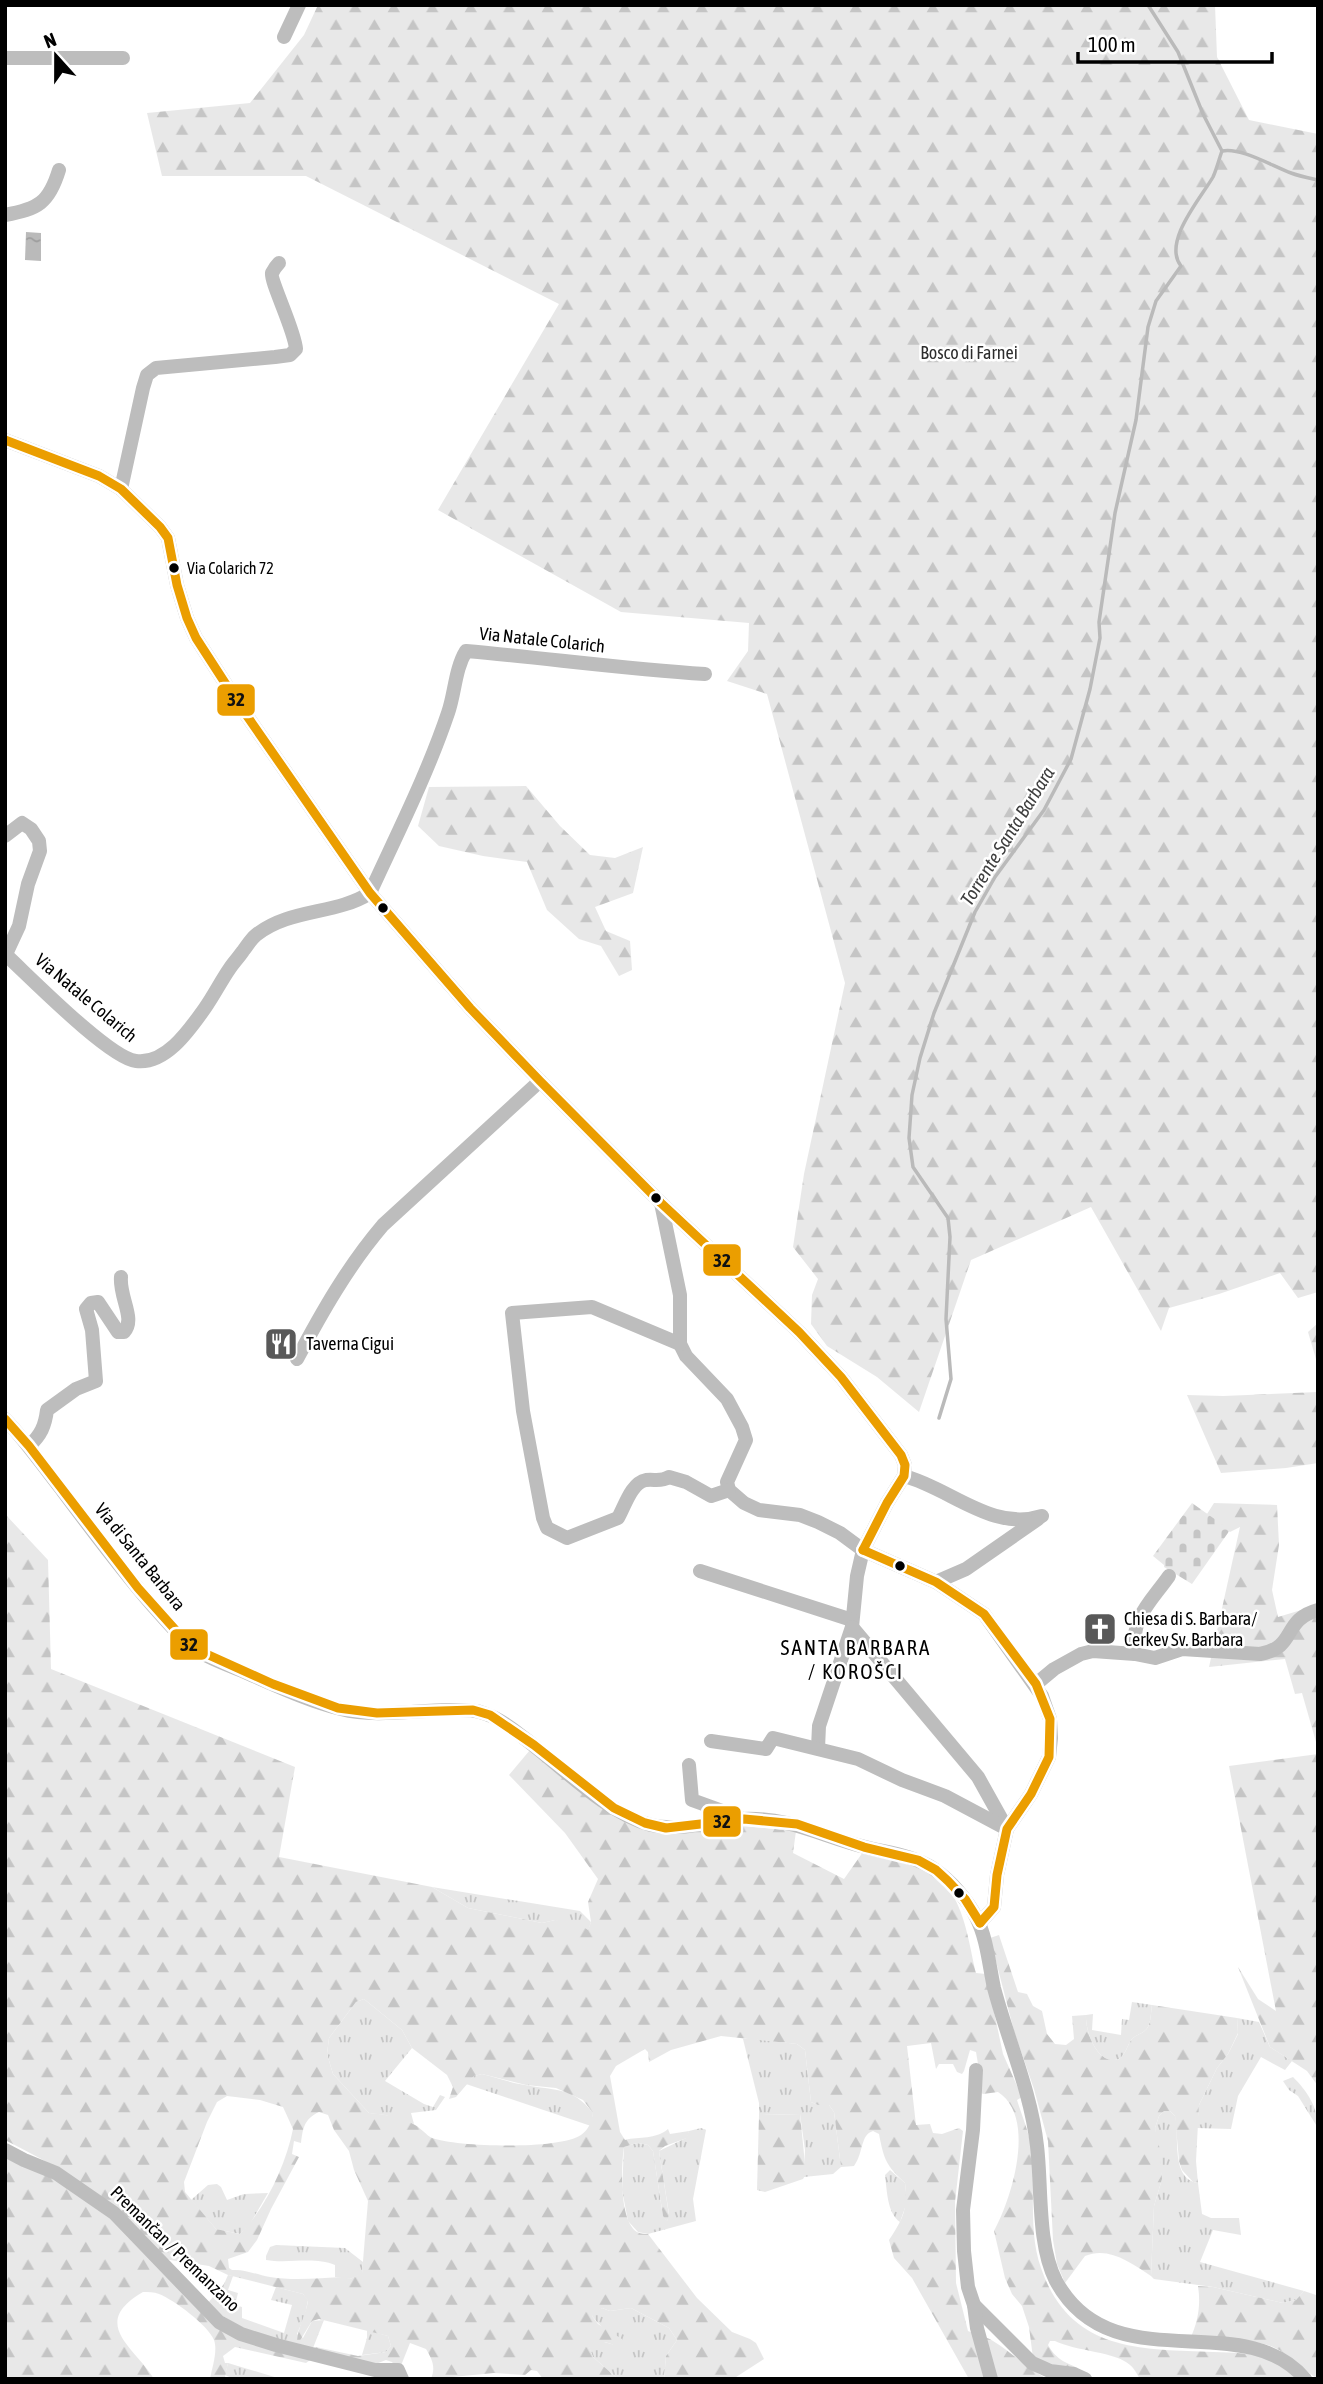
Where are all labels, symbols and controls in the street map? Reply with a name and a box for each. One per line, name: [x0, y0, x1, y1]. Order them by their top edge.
north arrow: [21, 21, 91, 91]
scale bar: [1078, 21, 1272, 65]
text: N: [41, 28, 59, 52]
text: 100 m: [1088, 32, 1136, 56]
park label: Bosco di Farnei: [920, 342, 1018, 363]
place label: Via Colarich 72: [187, 559, 274, 577]
marker: Via Colarich 72: [167, 561, 181, 575]
street label: Via Natale Colarich: [478, 622, 606, 657]
line badge: 32: [216, 683, 256, 717]
text: 32: [227, 688, 245, 710]
water label: Torrente Santa Barbara: [956, 763, 1059, 909]
unlabelled marker: [376, 901, 390, 915]
street label: Via Natale Colarich: [31, 949, 141, 1046]
unlabelled marker: [649, 1191, 663, 1205]
line badge: 32: [702, 1243, 742, 1277]
text: 32: [713, 1249, 731, 1271]
restaurant icon: Taverna Cigui: [262, 1325, 300, 1363]
place label: Taverna Cigui: [306, 1333, 394, 1354]
street label: Via di Santa Barbara: [91, 1499, 190, 1615]
unlabelled marker: [893, 1559, 907, 1573]
place label: Chiesa di S. Barbara/ Cerkev Sv. Barbara: [1124, 1608, 1257, 1650]
church icon: Chiesa di S. Barbara/ Cerkev Sv. Barbara: [1081, 1610, 1119, 1648]
line badge: 32: [169, 1628, 209, 1661]
text: 32: [180, 1633, 198, 1655]
district label: SANTA BARBARA / KOROŠCI: [781, 1635, 931, 1683]
line badge: 32: [702, 1805, 742, 1838]
text: 32: [713, 1810, 731, 1832]
unlabelled marker: [952, 1886, 966, 1900]
street label: Premančan / Premanzano: [106, 2182, 244, 2316]

